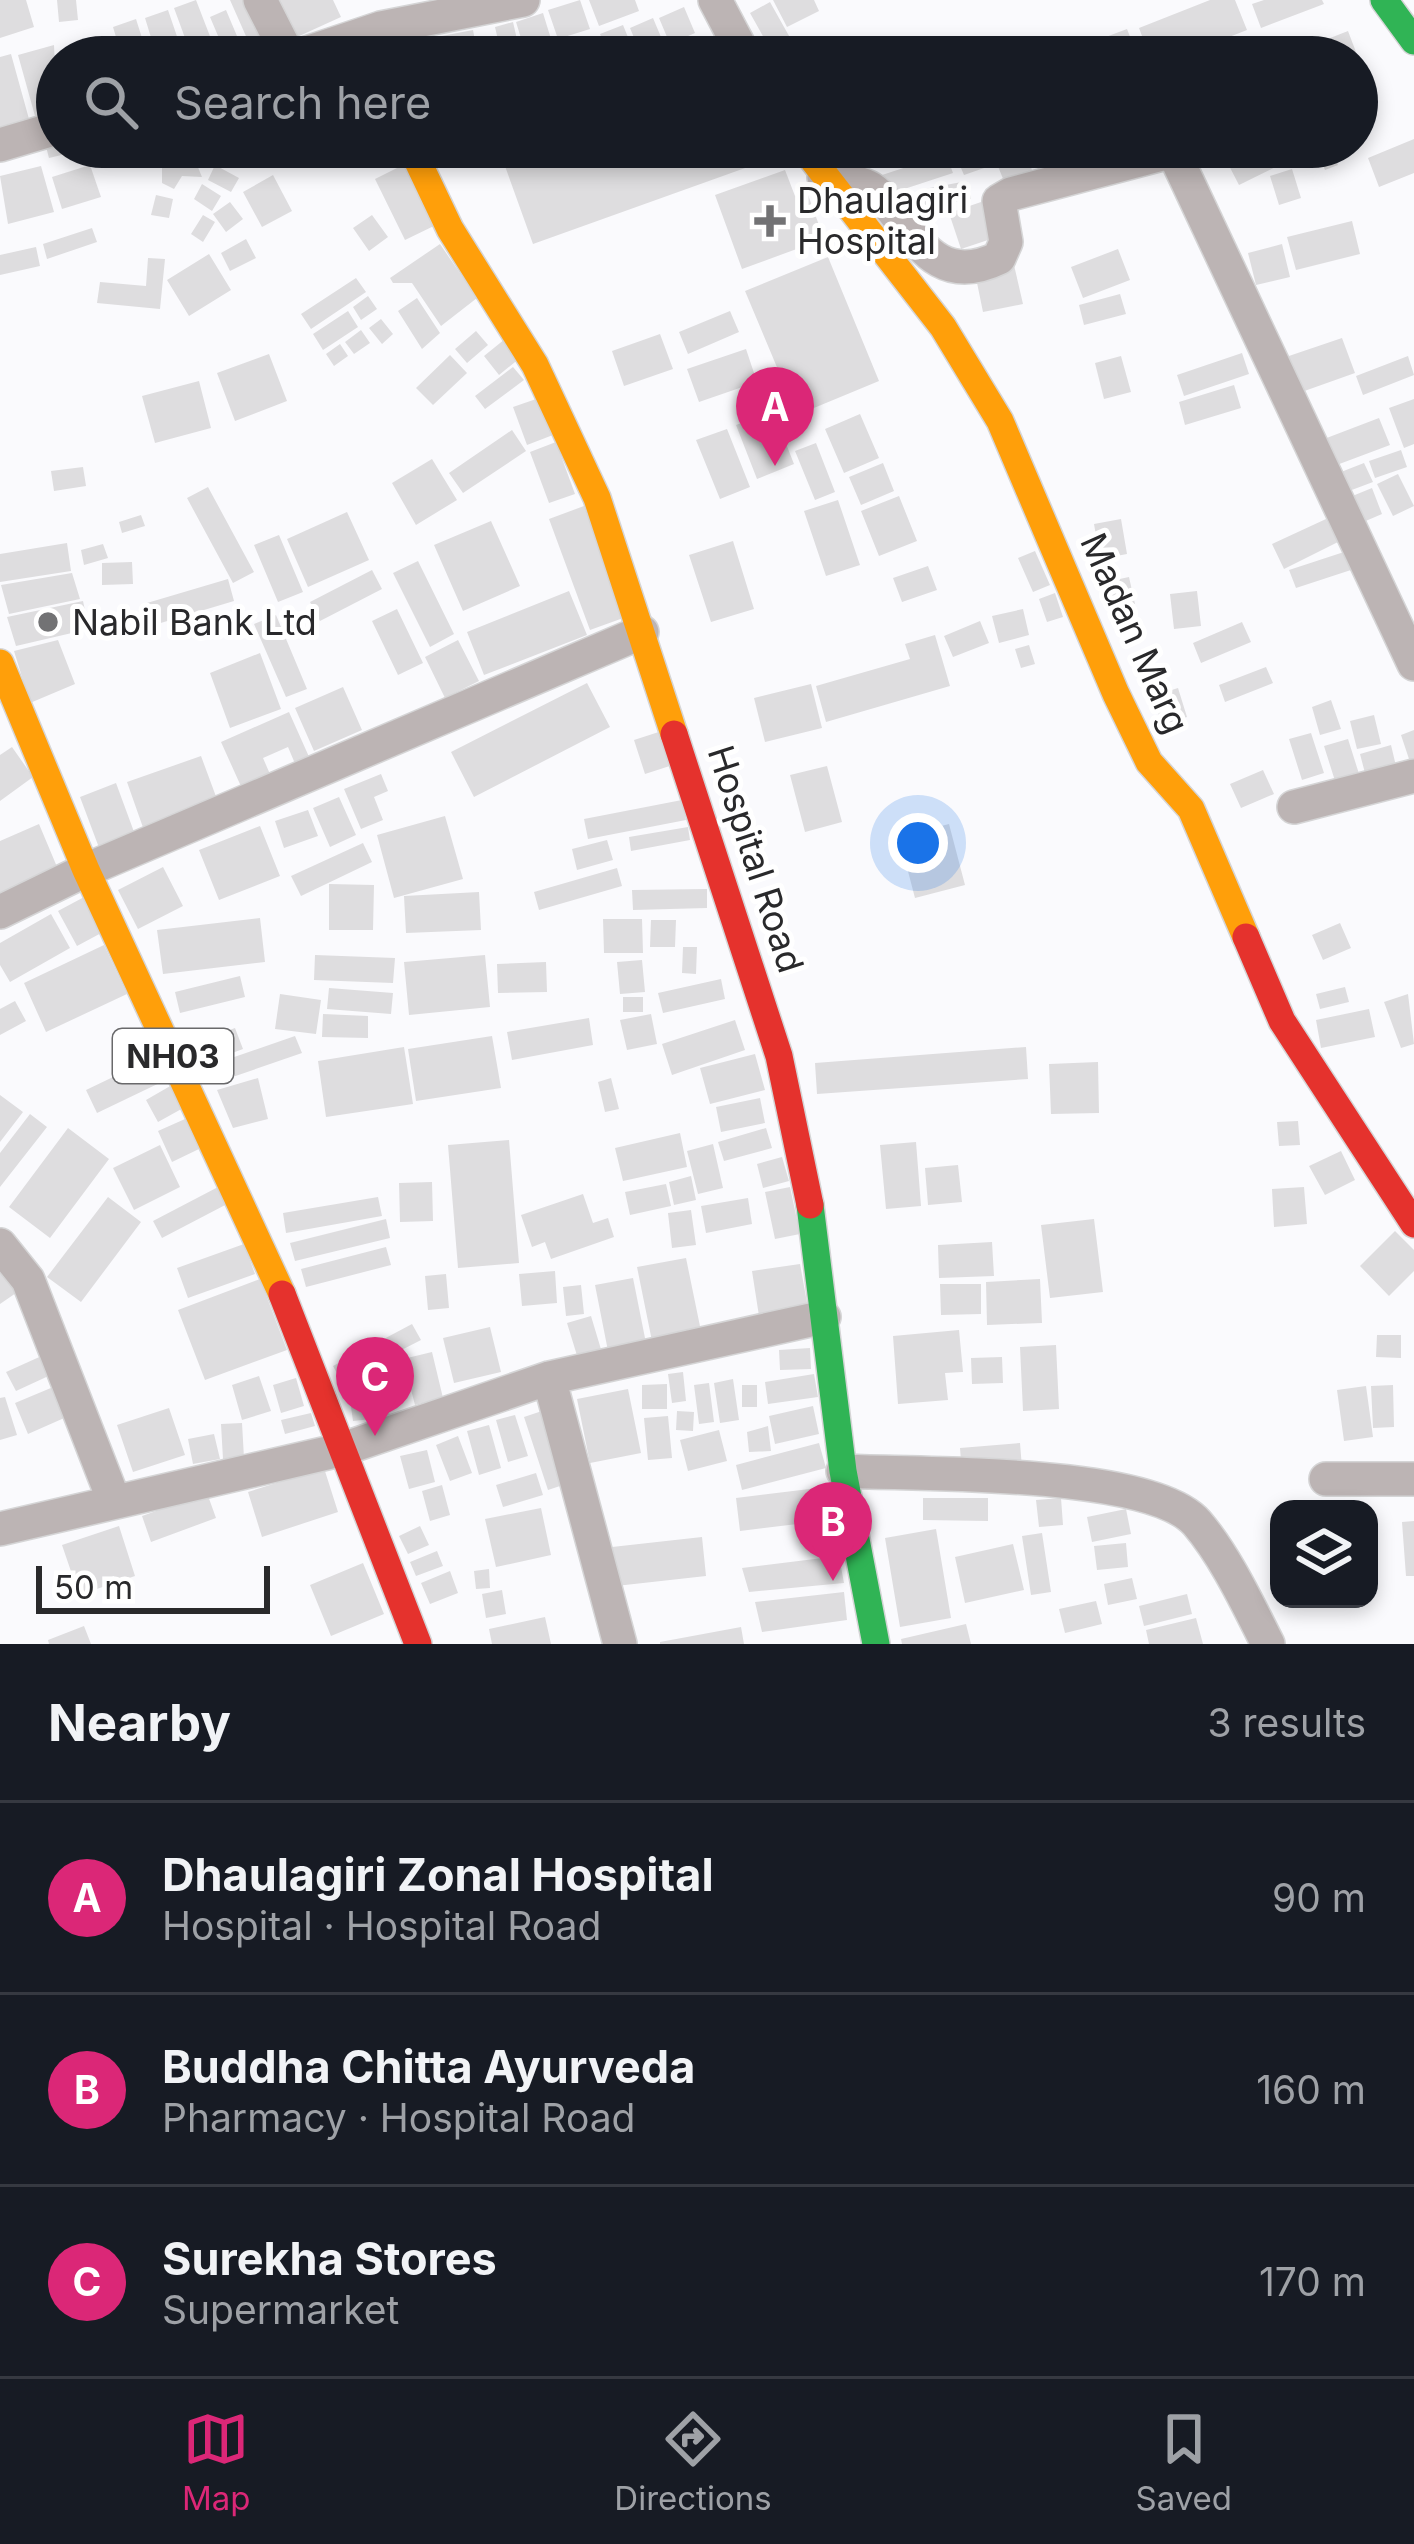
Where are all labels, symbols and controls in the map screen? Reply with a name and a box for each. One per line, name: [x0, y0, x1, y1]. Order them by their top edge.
search box: [36, 36, 1378, 168]
icon: search: [78, 69, 144, 135]
text: Search here: [174, 75, 431, 130]
place label: Dhaulagiri Hospital: [797, 178, 968, 263]
marker: Dhaulagiri Hospital: [754, 205, 786, 237]
pin: A: [736, 367, 814, 466]
street label: Madan Marg: [1071, 526, 1199, 740]
place label: Nabil Bank Ltd: [72, 600, 317, 644]
marker: Nabil Bank Ltd: [35, 609, 61, 635]
street label: Hospital Road: [699, 740, 813, 978]
your location: [888, 813, 948, 873]
road number: NH03: [113, 1029, 233, 1083]
pin: C: [336, 1337, 414, 1436]
pin: B: [794, 1482, 872, 1581]
map controls: [1270, 1500, 1378, 1608]
button: layers: [1270, 1500, 1378, 1608]
scale bar: [36, 1560, 270, 1613]
text: 50 m: [54, 1567, 133, 1607]
text: Nearby: [48, 1692, 231, 1753]
text: 3 results: [1208, 1699, 1366, 1746]
text: Dhaulagiri Zonal Hospital: [162, 1847, 714, 1902]
text: A: [72, 1874, 102, 1921]
text: 90 m: [1272, 1874, 1366, 1921]
text: Hospital · Hospital Road: [162, 1902, 601, 1949]
text: Buddha Chitta Ayurveda: [162, 2039, 695, 2094]
text: B: [74, 2066, 100, 2113]
text: 160 m: [1256, 2066, 1366, 2113]
text: Pharmacy · Hospital Road: [162, 2094, 635, 2141]
text: Surekha Stores: [162, 2231, 497, 2286]
text: C: [73, 2258, 101, 2305]
text: 170 m: [1259, 2258, 1366, 2305]
text: Supermarket: [162, 2286, 399, 2333]
tab: Map: [182, 2406, 250, 2518]
tab: Directions: [614, 2406, 772, 2518]
tab: Saved: [1135, 2406, 1232, 2518]

